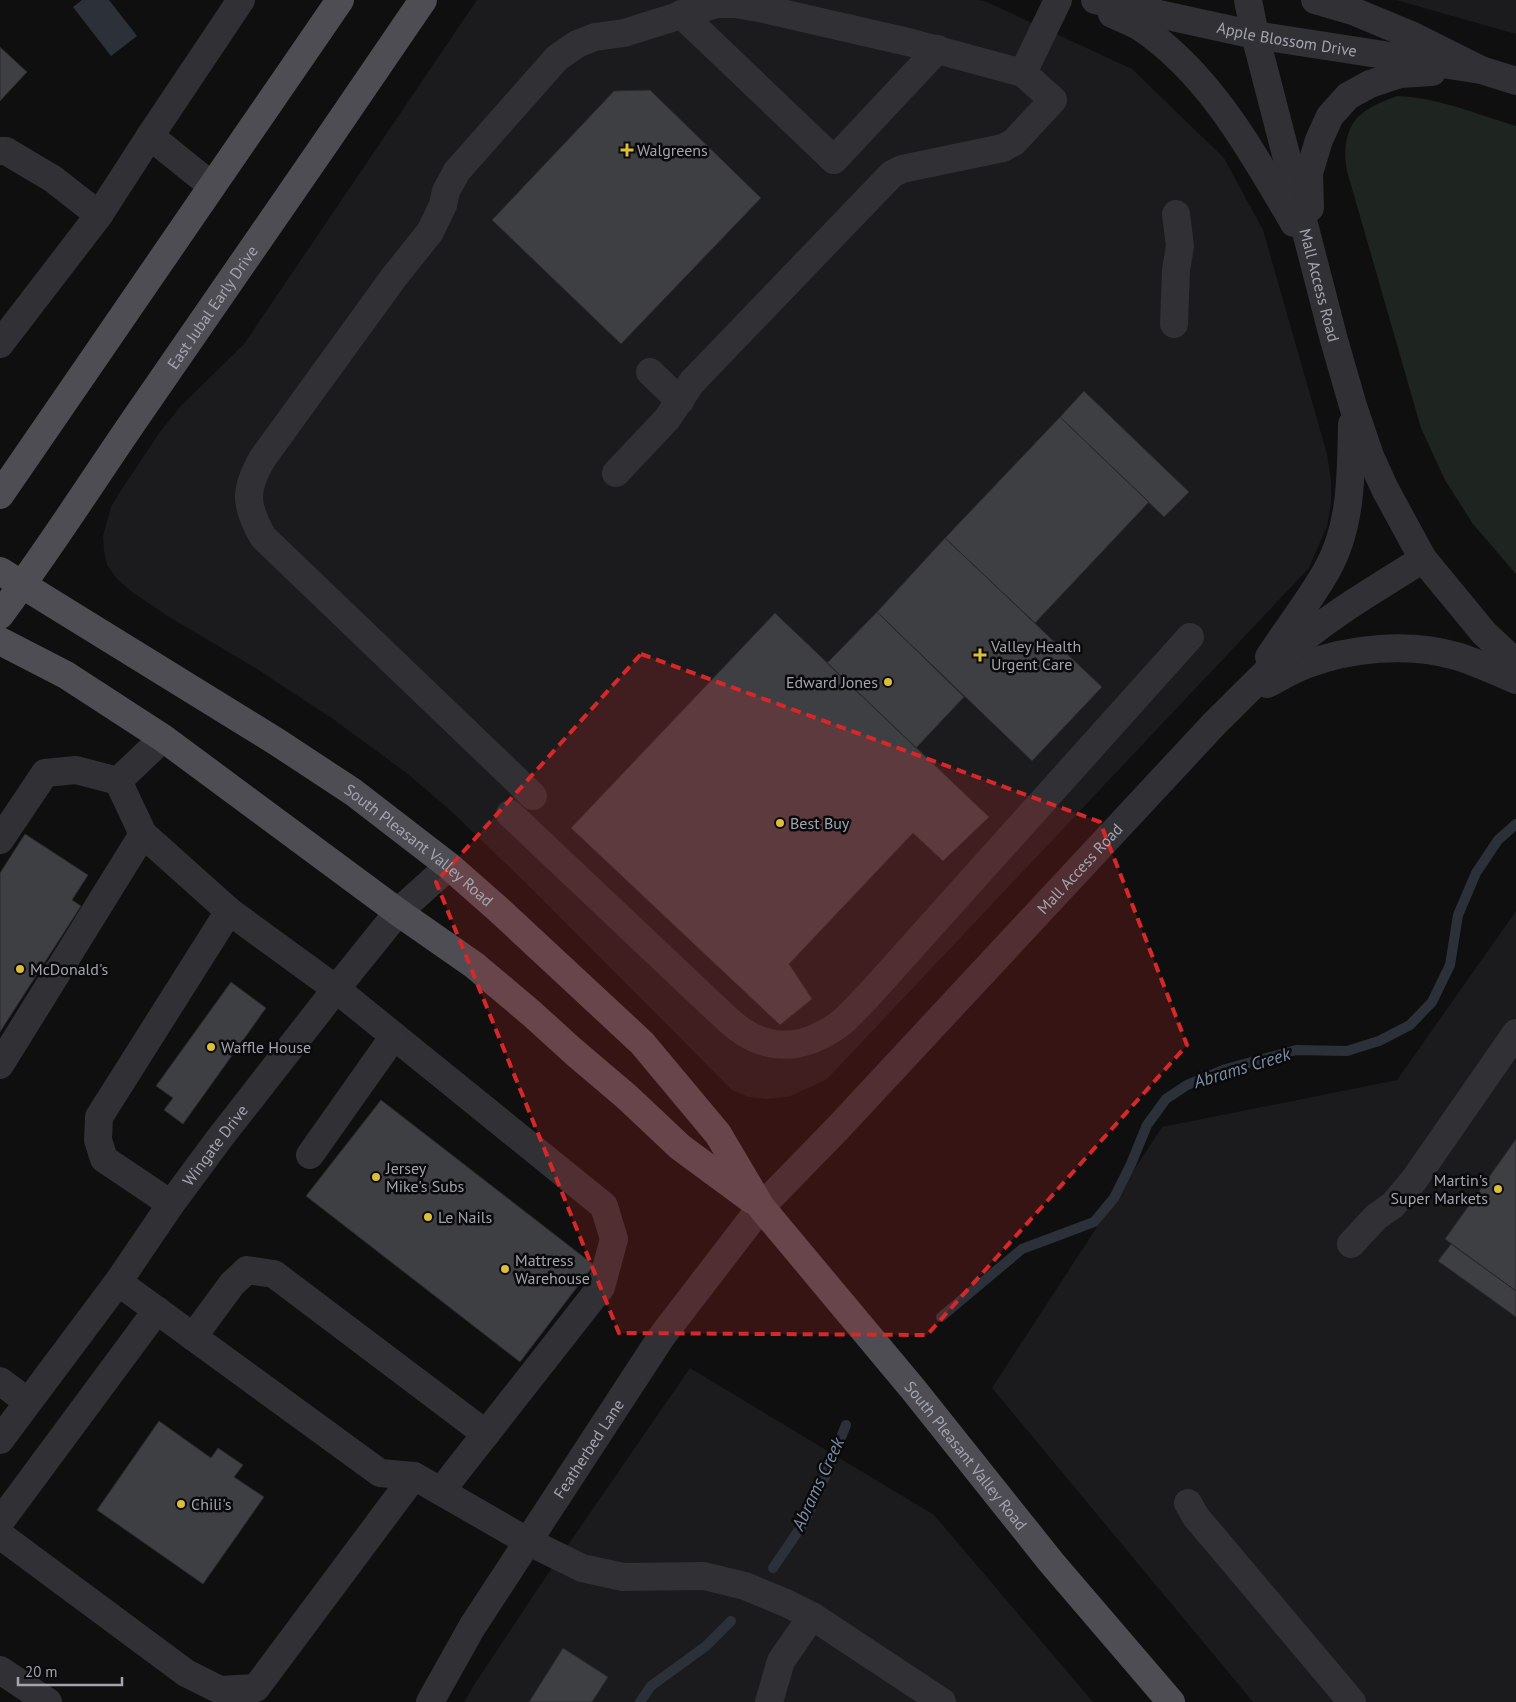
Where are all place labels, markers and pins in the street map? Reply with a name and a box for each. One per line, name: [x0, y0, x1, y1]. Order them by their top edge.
place label: Walgreens: [637, 140, 708, 160]
marker: Walgreens: [621, 144, 633, 156]
place label: Valley Health Urgent Care: [990, 636, 1081, 674]
marker: Valley Health Urgent Care: [973, 648, 987, 662]
place label: Edward Jones: [786, 672, 878, 692]
marker: Edward Jones: [882, 676, 894, 688]
place label: Best Buy: [790, 813, 850, 833]
marker: Best Buy: [774, 817, 786, 829]
place label: McDonald's: [30, 959, 108, 979]
marker: McDonald's: [14, 963, 26, 975]
place label: Waffle House: [221, 1037, 311, 1057]
marker: Waffle House: [205, 1041, 217, 1053]
place label: Jersey Mike's Subs: [385, 1158, 465, 1196]
place label: Martin's Super Markets: [1391, 1170, 1488, 1208]
marker: Jersey Mike's Subs: [370, 1171, 382, 1183]
marker: Martin's Super Markets: [1492, 1183, 1504, 1195]
place label: Le Nails: [438, 1207, 492, 1227]
marker: Le Nails: [422, 1211, 434, 1223]
place label: Mattress Warehouse: [515, 1250, 590, 1288]
marker: Mattress Warehouse: [499, 1263, 511, 1275]
place label: Chili's: [191, 1494, 232, 1514]
marker: Chili's: [175, 1498, 187, 1510]

